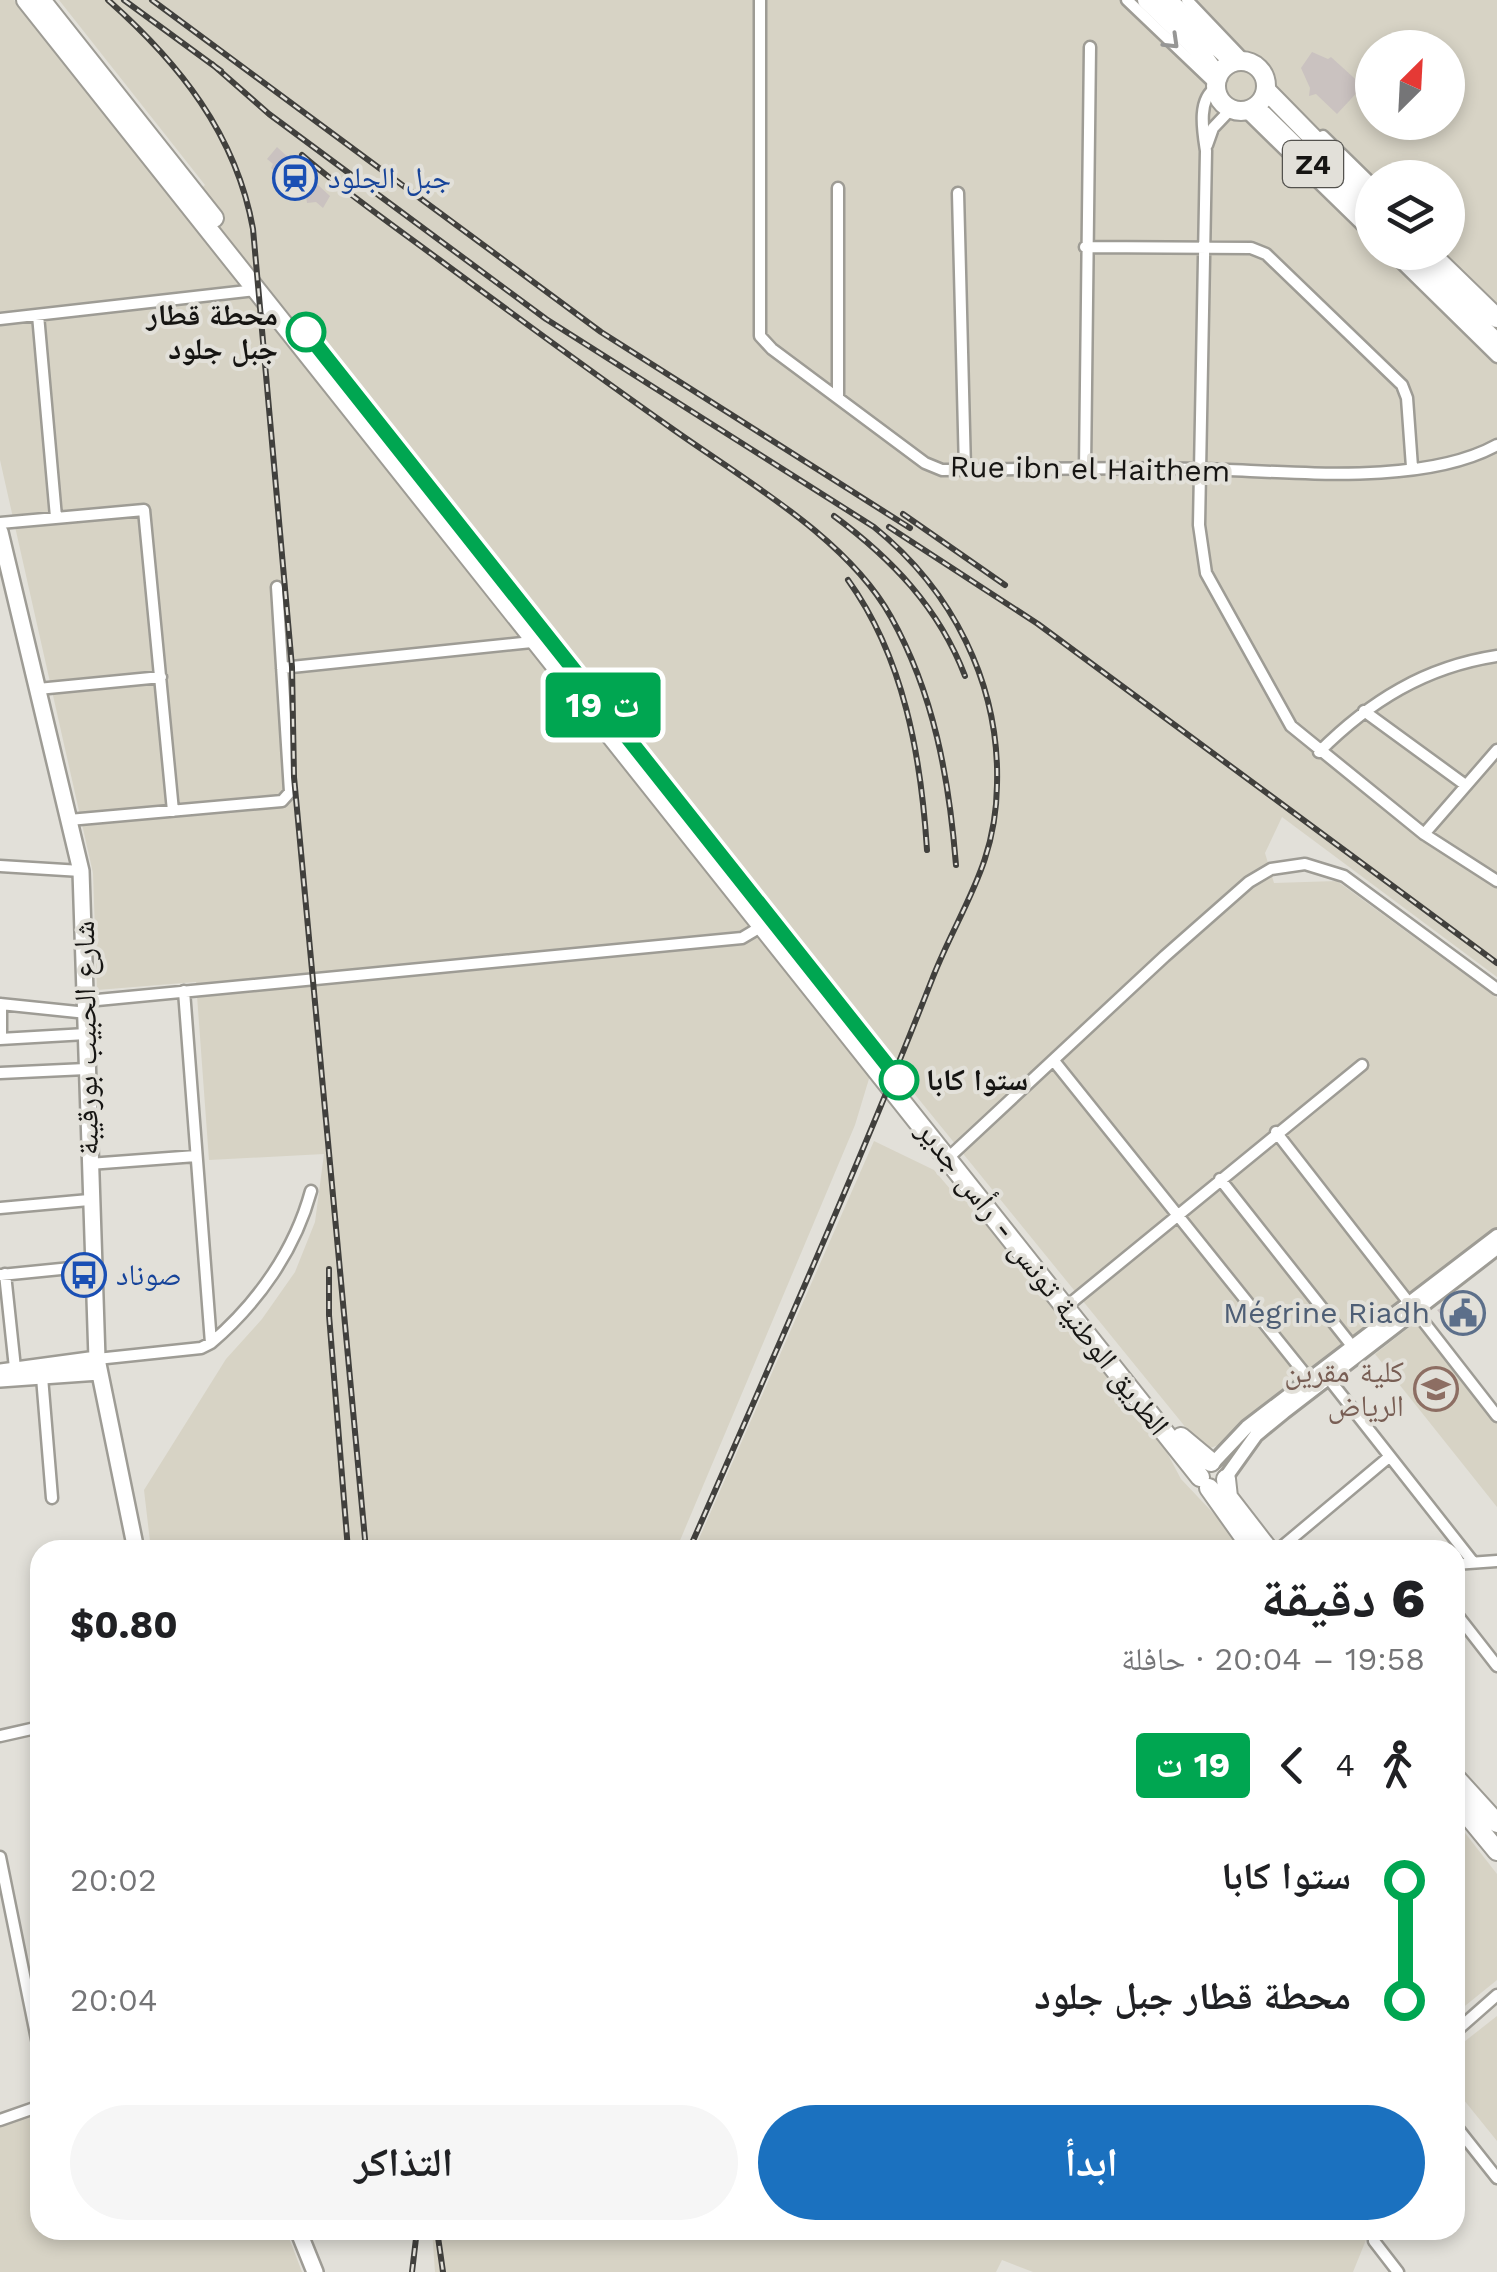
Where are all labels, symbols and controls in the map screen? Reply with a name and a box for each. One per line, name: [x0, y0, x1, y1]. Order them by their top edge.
north arrow: [1355, 30, 1465, 140]
map controls: [1355, 30, 1465, 270]
one-way arrow: [1160, 31, 1178, 49]
road number: Z4: [1283, 141, 1343, 187]
station icon: جبل الجلود: [272, 155, 318, 201]
place label: جبل الجلود: [328, 160, 451, 196]
button: layers: [1355, 160, 1465, 270]
place label: محطة قطار جبل جلود: [144, 297, 278, 367]
marker: محطة قطار جبل جلود: [287, 313, 325, 351]
street label: Rue ibn el Haithem: [949, 449, 1231, 488]
line badge: 19 ت: [533, 672, 673, 738]
text: 19 ت: [566, 684, 640, 726]
street label: شارع الحبيب بورقيبة: [66, 920, 107, 1156]
marker: ستوا كابا: [880, 1061, 918, 1099]
place label: ستوا كابا: [926, 1062, 1028, 1097]
street label: الطريق الوطنية تونس - رأس جدير: [908, 1113, 1177, 1442]
bus stop icon: صوناد: [61, 1252, 107, 1298]
place label: صوناد: [116, 1257, 182, 1292]
public building icon: Mégrine Riadh: [1440, 1290, 1486, 1336]
place label: Mégrine Riadh: [1223, 1295, 1430, 1330]
place label: كلية مقرين الرياض: [1284, 1354, 1404, 1424]
school or university icon: كلية مقرين الرياض: [1413, 1366, 1459, 1412]
text: 6 دقيقة: [1261, 1566, 1425, 1630]
text: $0.80: [70, 1603, 178, 1647]
text: 19:58 – 20:04 · حافلة: [1121, 1640, 1425, 1678]
icon: back: [1265, 1738, 1320, 1793]
icon: walk: [1370, 1738, 1425, 1793]
text: 19 ت: [1156, 1744, 1230, 1786]
text: 4: [1335, 1746, 1355, 1784]
text: ستوا كابا: [1221, 1854, 1351, 1898]
text: 20:02: [70, 1861, 157, 1899]
text: محطة قطار جبل جلود: [1034, 1974, 1351, 2018]
text: 20:04: [70, 1981, 158, 2019]
button: التذاكر: [70, 2105, 738, 2220]
button: ابدأ: [758, 2105, 1425, 2220]

